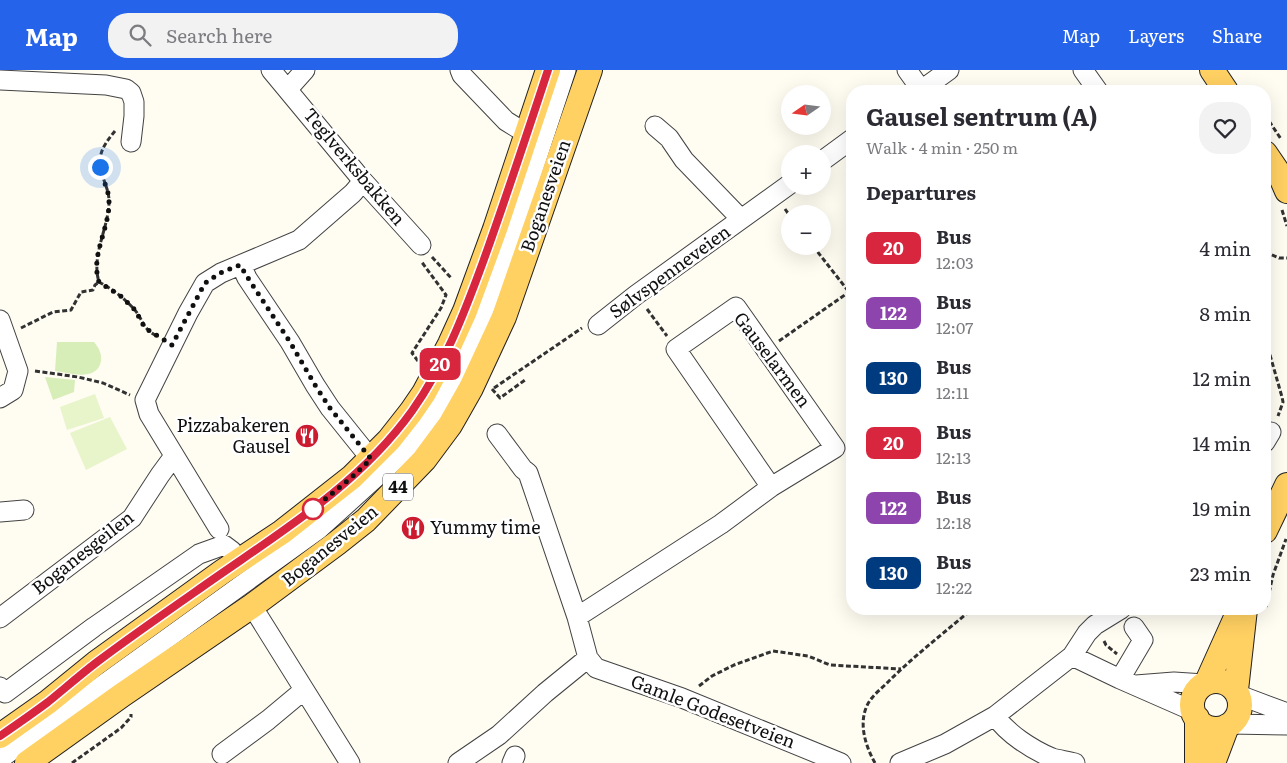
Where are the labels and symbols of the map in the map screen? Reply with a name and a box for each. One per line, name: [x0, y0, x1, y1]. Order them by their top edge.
north arrow: [781, 85, 831, 135]
street label: Teglverksbakken: [298, 101, 413, 231]
street label: Boganesveien: [513, 136, 576, 255]
your location: [88, 155, 113, 180]
street label: Sølvspenneveien: [603, 217, 735, 324]
street label: Gauselarmen: [728, 305, 818, 413]
line badge: 20: [418, 348, 462, 380]
place label: Pizzabakeren Gausel: [177, 411, 290, 459]
restaurant icon: Pizzabakeren Gausel: [294, 423, 320, 449]
road number: 44: [383, 474, 413, 501]
street label: Boganesveien: [275, 497, 383, 592]
unlabelled marker: [302, 498, 324, 520]
street label: Boganesgeilen: [25, 503, 139, 600]
place label: Yummy time: [430, 513, 541, 540]
restaurant icon: Yummy time: [400, 515, 426, 541]
street label: Gamle Godesetveien: [627, 667, 800, 754]

